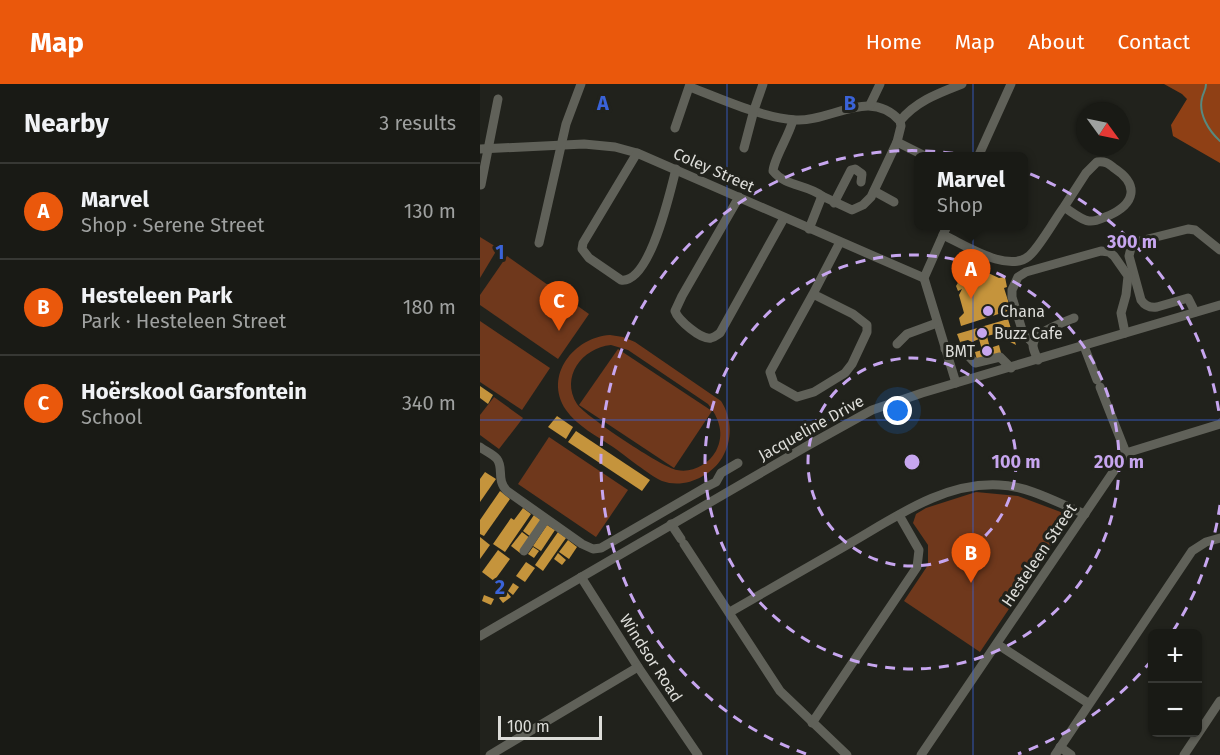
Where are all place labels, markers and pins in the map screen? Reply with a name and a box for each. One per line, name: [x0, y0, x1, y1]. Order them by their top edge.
pin: A: [952, 250, 990, 299]
pin: C: [540, 282, 578, 331]
place label: Chana: [1000, 302, 1045, 321]
marker: Chana: [981, 304, 995, 318]
place label: Buzz Cafe: [994, 324, 1063, 343]
marker: Buzz Cafe: [975, 326, 989, 340]
place label: BMT: [945, 342, 976, 361]
marker: BMT: [980, 344, 994, 358]
centre of rings: [902, 452, 922, 472]
pin: B: [952, 534, 990, 583]

